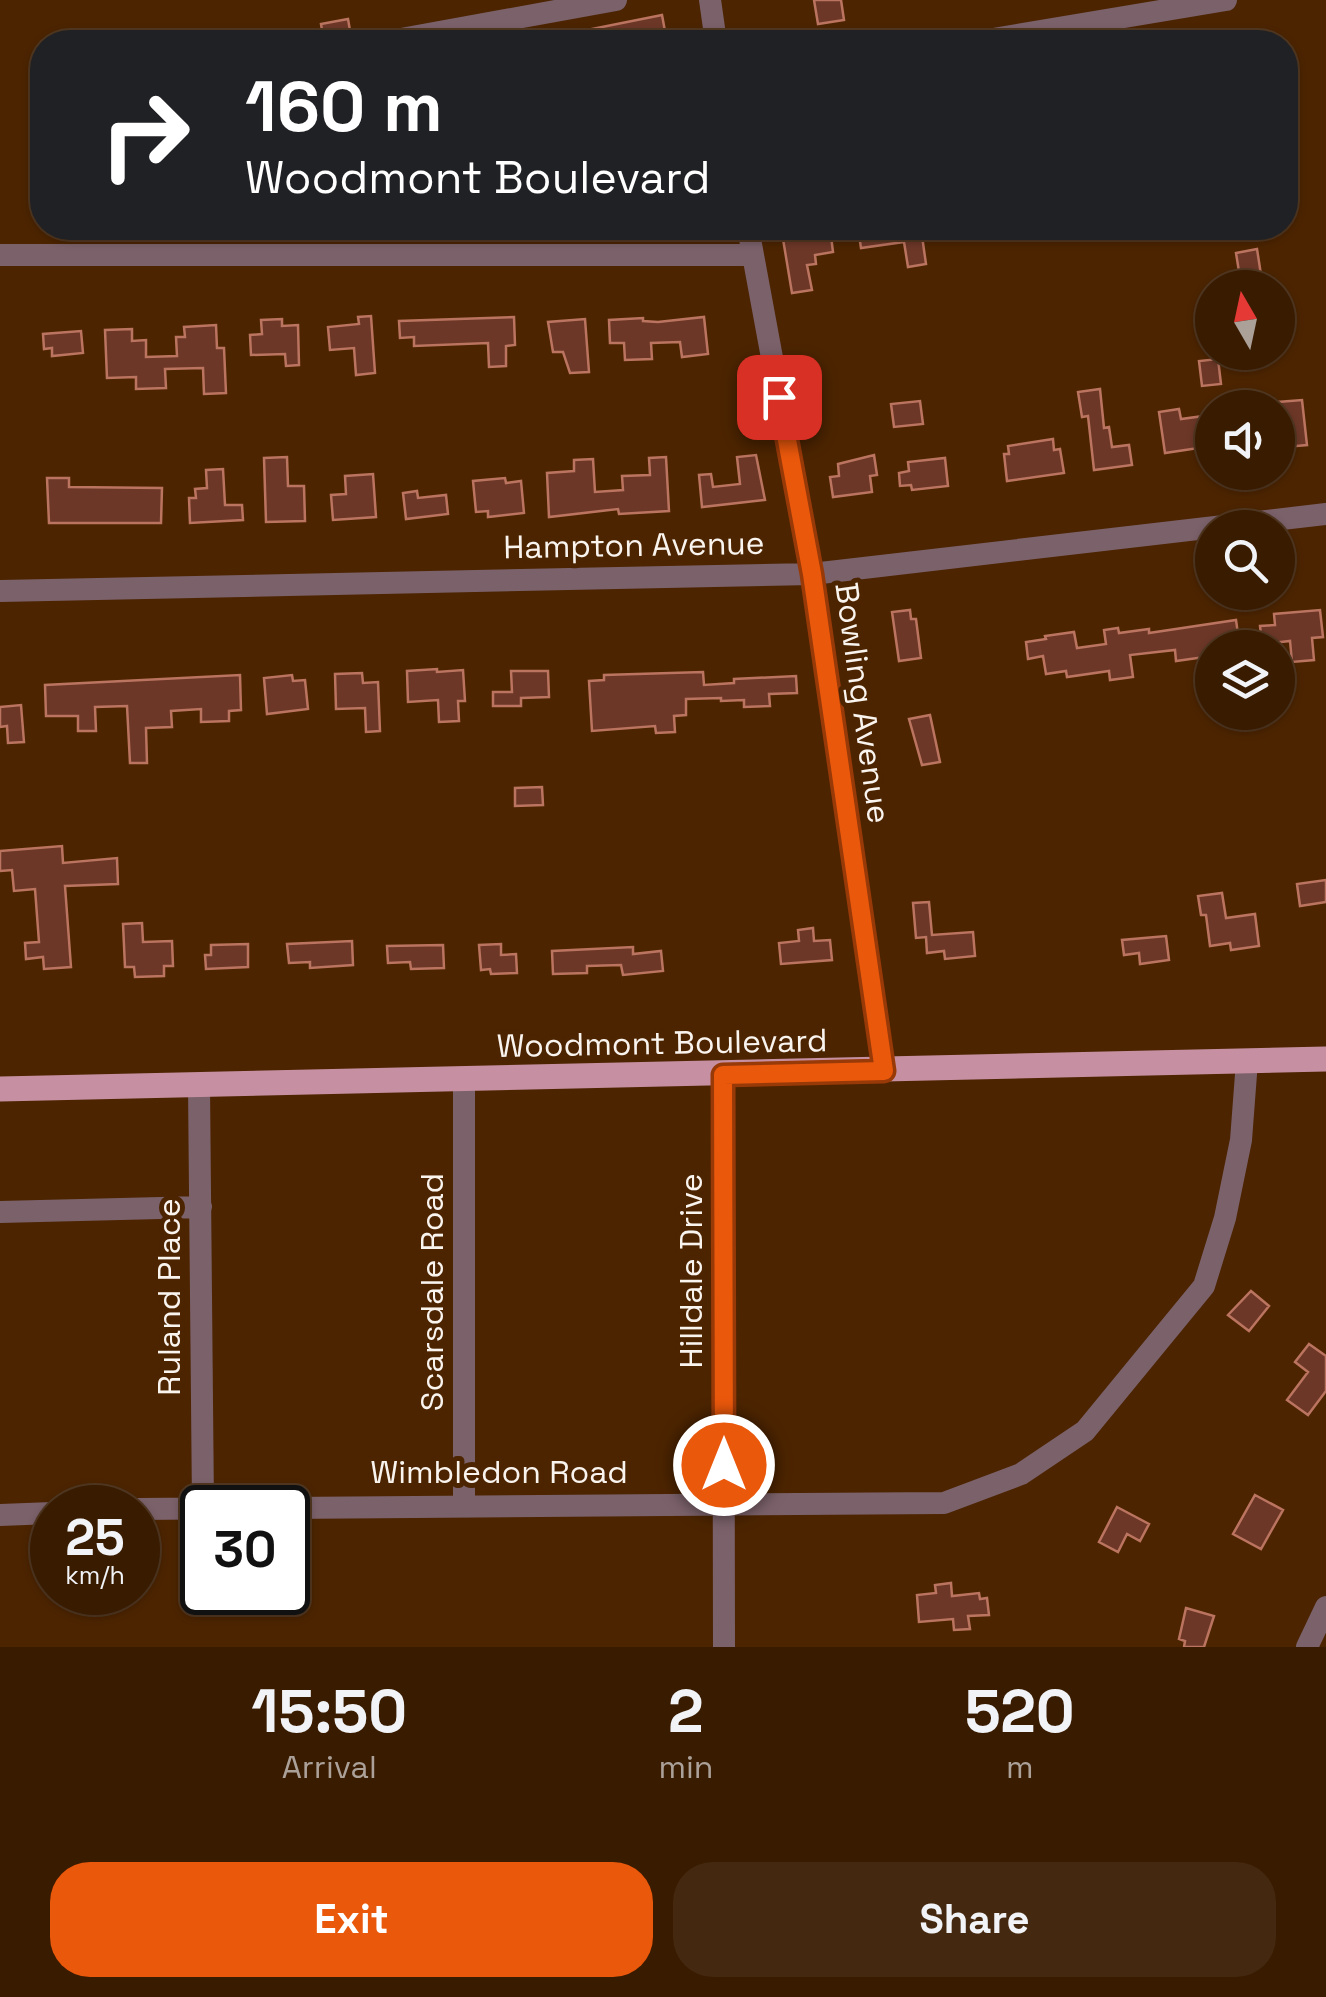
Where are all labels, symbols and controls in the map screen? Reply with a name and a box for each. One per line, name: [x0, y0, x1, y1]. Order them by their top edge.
text: 160 m: [245, 62, 443, 151]
icon: right: [80, 70, 210, 200]
text: Woodmont Boulevard: [245, 149, 711, 206]
north arrow: [1195, 270, 1295, 370]
map controls: [1195, 270, 1295, 730]
pin: [737, 355, 822, 440]
icon: arrive: [752, 370, 807, 425]
button: sound: [1195, 390, 1295, 490]
button: search: [1195, 510, 1295, 610]
street label: Hampton Avenue: [503, 523, 765, 567]
street label: Bowling Avenue: [826, 580, 900, 826]
button: layers: [1195, 630, 1295, 730]
street label: Woodmont Boulevard: [496, 1020, 828, 1066]
street label: Scarsdale Road: [412, 1173, 452, 1411]
street label: Hilldale Drive: [671, 1173, 711, 1369]
street label: Ruland Place: [149, 1198, 189, 1396]
position arrow: [672, 1413, 776, 1517]
street label: Wimbledon Road: [370, 1452, 628, 1492]
speed limit sign: 30: [180, 1485, 310, 1615]
text: 25: [65, 1506, 125, 1570]
text: km/h: [65, 1559, 125, 1591]
text: 15:50: [251, 1673, 407, 1750]
text: 2: [668, 1673, 704, 1750]
text: 520: [965, 1673, 1075, 1750]
text: Arrival: [282, 1747, 377, 1787]
text: min: [658, 1747, 713, 1787]
text: m: [1006, 1747, 1033, 1787]
button: Exit: [50, 1862, 653, 1977]
button: Share: [673, 1862, 1276, 1977]

